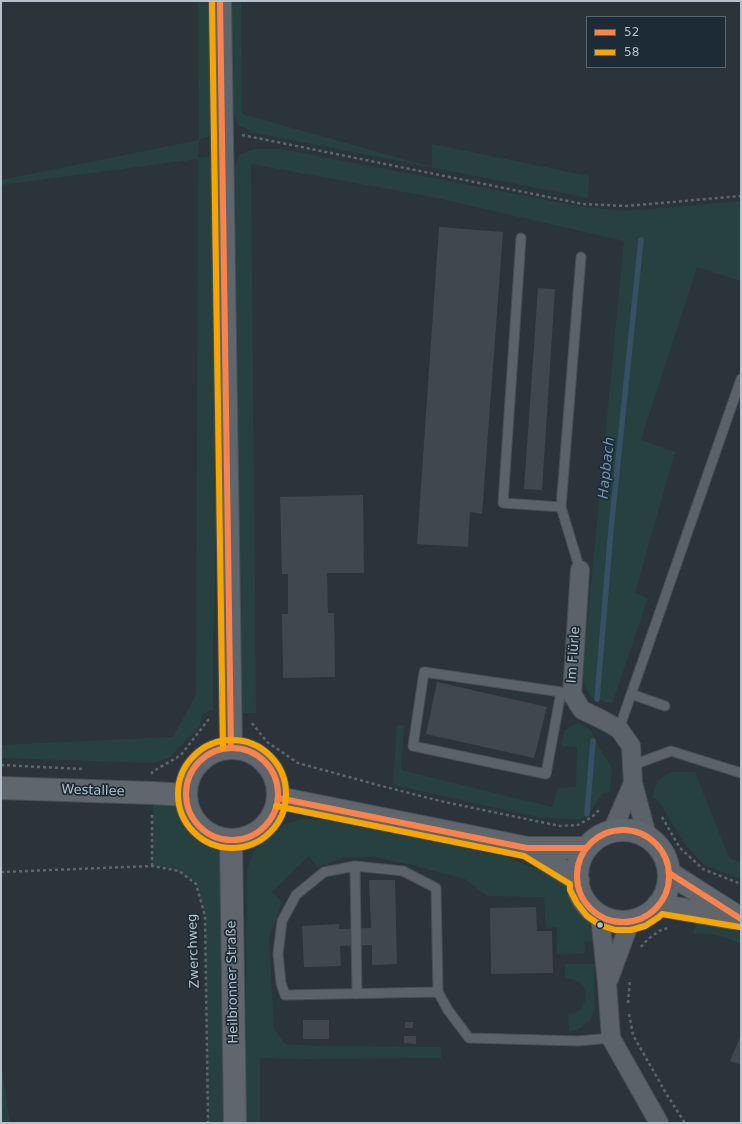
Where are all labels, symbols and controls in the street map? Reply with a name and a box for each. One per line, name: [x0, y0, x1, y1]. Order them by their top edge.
legend: [586, 16, 726, 68]
text: 52: [624, 25, 639, 39]
text: 58: [624, 45, 639, 59]
water label: Hapbach: [595, 436, 619, 500]
street label: Im Flürle: [564, 626, 584, 684]
street label: Westallee: [61, 782, 125, 800]
street label: Zwerchweg: [185, 913, 203, 989]
street label: Heilbronner Straße: [224, 920, 242, 1044]
unlabelled marker: [595, 920, 605, 930]

